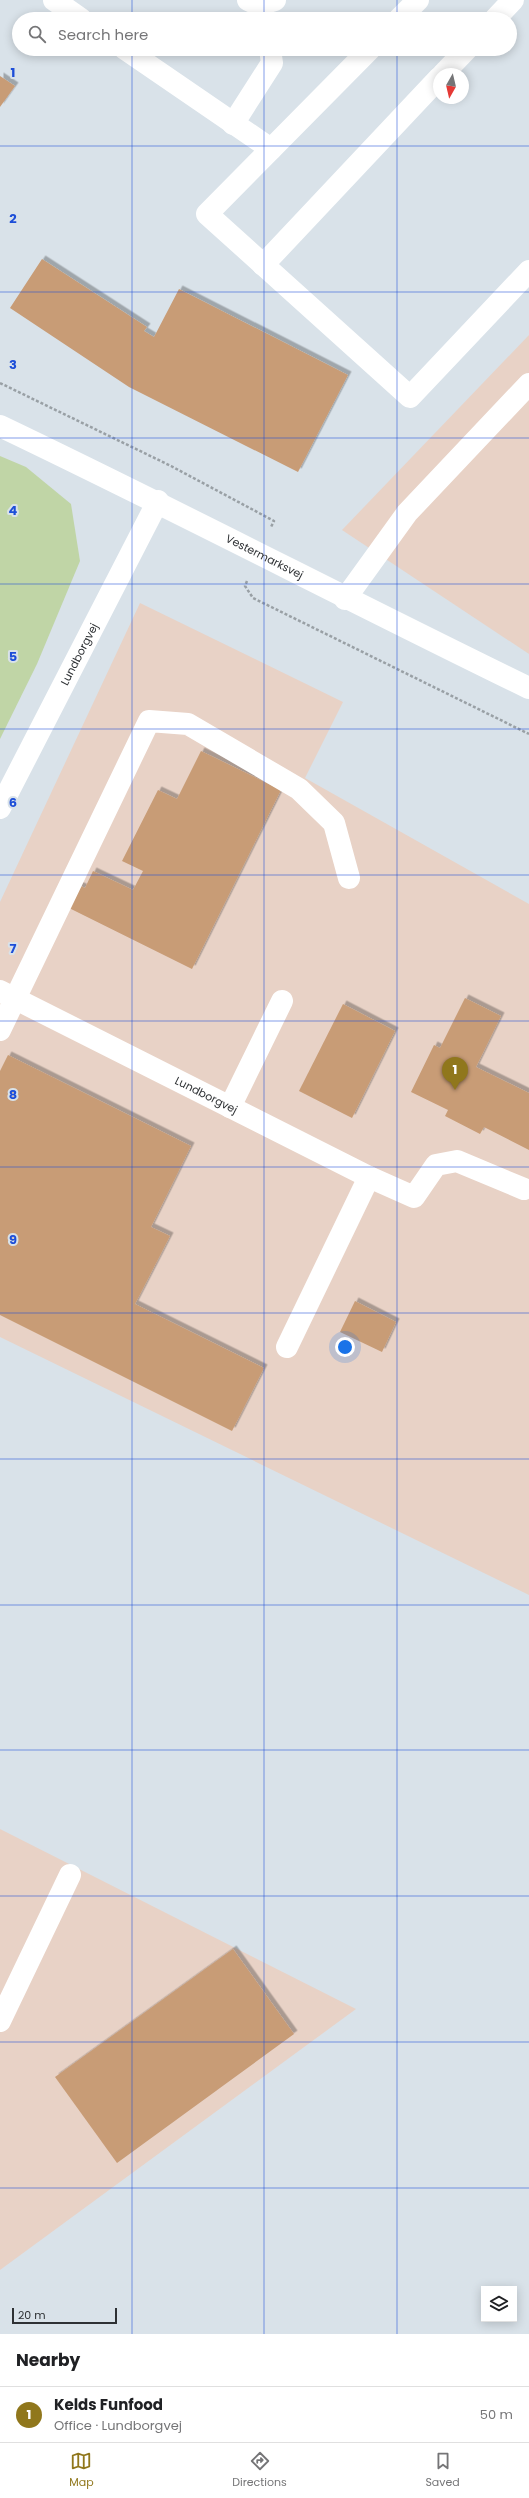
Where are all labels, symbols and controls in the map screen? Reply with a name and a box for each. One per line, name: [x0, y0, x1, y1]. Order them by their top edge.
search box: [12, 12, 517, 56]
icon: search: [26, 23, 48, 45]
text: Search here: [58, 24, 148, 45]
text: 1: [11, 63, 15, 82]
north arrow: [433, 68, 469, 104]
text: 2: [9, 209, 17, 228]
text: 3: [9, 355, 17, 374]
text: 4: [9, 501, 18, 520]
street label: Vestermarksvej: [223, 530, 306, 583]
street label: Lundborgvej: [56, 620, 102, 688]
text: 5: [9, 647, 17, 666]
text: 6: [9, 793, 17, 812]
text: 7: [10, 939, 17, 958]
pin: 1: [442, 1057, 468, 1090]
street label: Lundborgvej: [172, 1073, 241, 1118]
text: 8: [9, 1085, 17, 1104]
text: 9: [9, 1230, 17, 1249]
your location: [335, 1337, 355, 1357]
map controls: [481, 2286, 517, 2322]
button: layers: [481, 2286, 517, 2322]
scale bar: [12, 2306, 117, 2325]
text: 20 m: [18, 2307, 46, 2323]
text: Nearby: [16, 2348, 80, 2372]
text: Kelds Funfood: [54, 2394, 163, 2415]
text: 1: [27, 2405, 31, 2424]
text: 50 m: [480, 2405, 513, 2424]
text: Office · Lundborgvej: [54, 2416, 182, 2435]
tab: Map: [69, 2450, 94, 2491]
tab: Directions: [232, 2450, 287, 2491]
tab: Saved: [425, 2450, 460, 2491]

